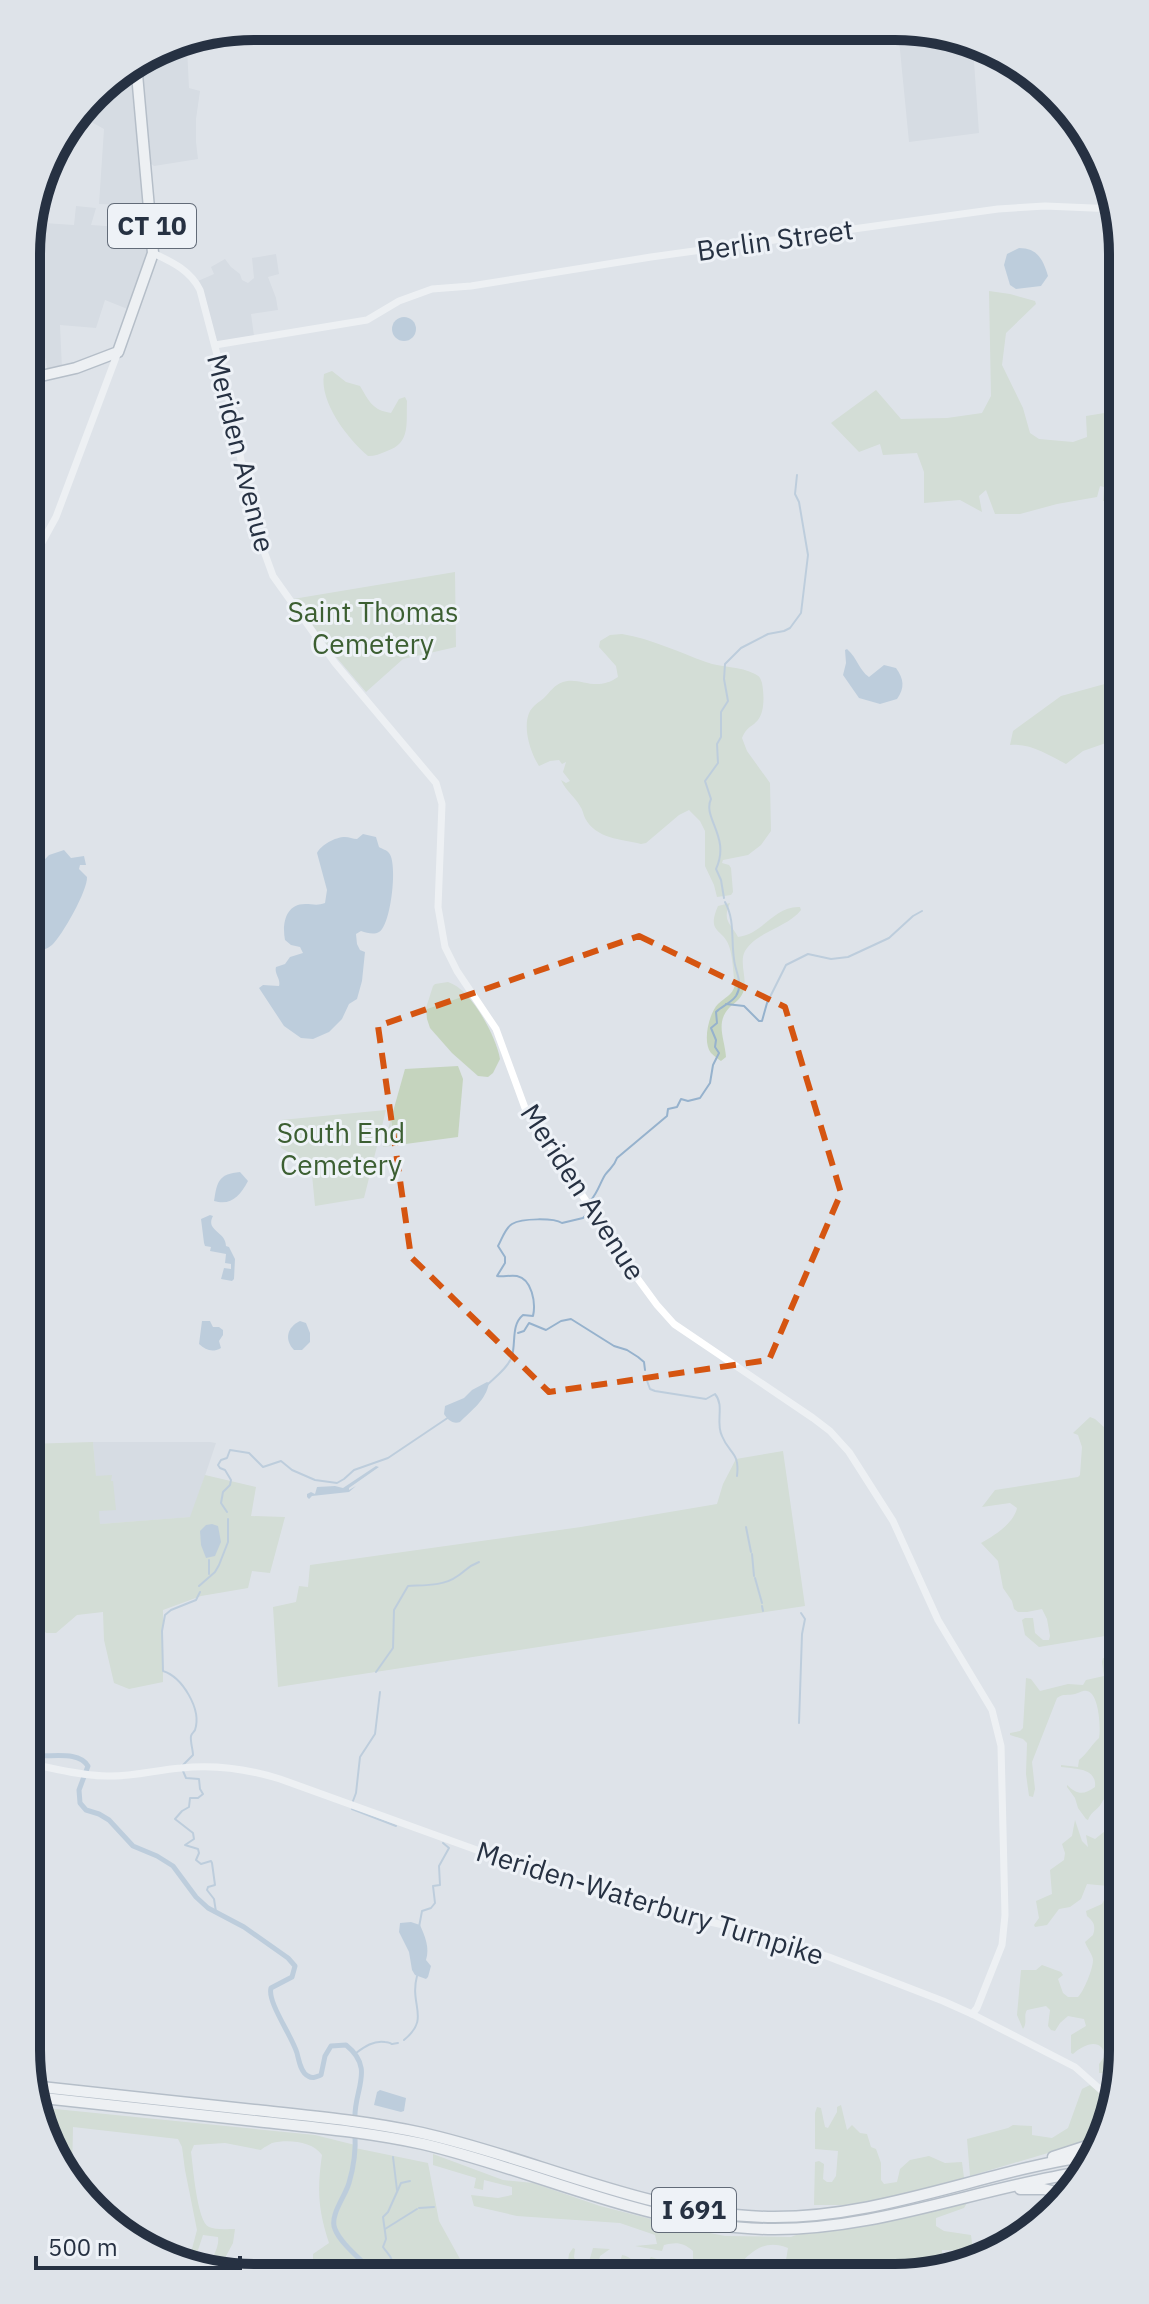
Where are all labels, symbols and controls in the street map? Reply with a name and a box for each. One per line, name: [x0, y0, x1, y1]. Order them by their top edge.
road number: CT 10: [108, 204, 196, 248]
street label: Berlin Street: [694, 210, 856, 269]
street label: Meriden Avenue: [199, 350, 284, 556]
park label: Saint Thomas Cemetery: [287, 593, 459, 662]
street label: Meriden Avenue: [513, 1097, 654, 1287]
park label: South End Cemetery: [277, 1114, 405, 1183]
street label: Meriden-Waterbury Turnpike: [472, 1832, 828, 1973]
road number: I 691: [652, 2188, 736, 2232]
scale bar: [36, 2220, 240, 2270]
text: 500 m: [48, 2231, 118, 2263]

